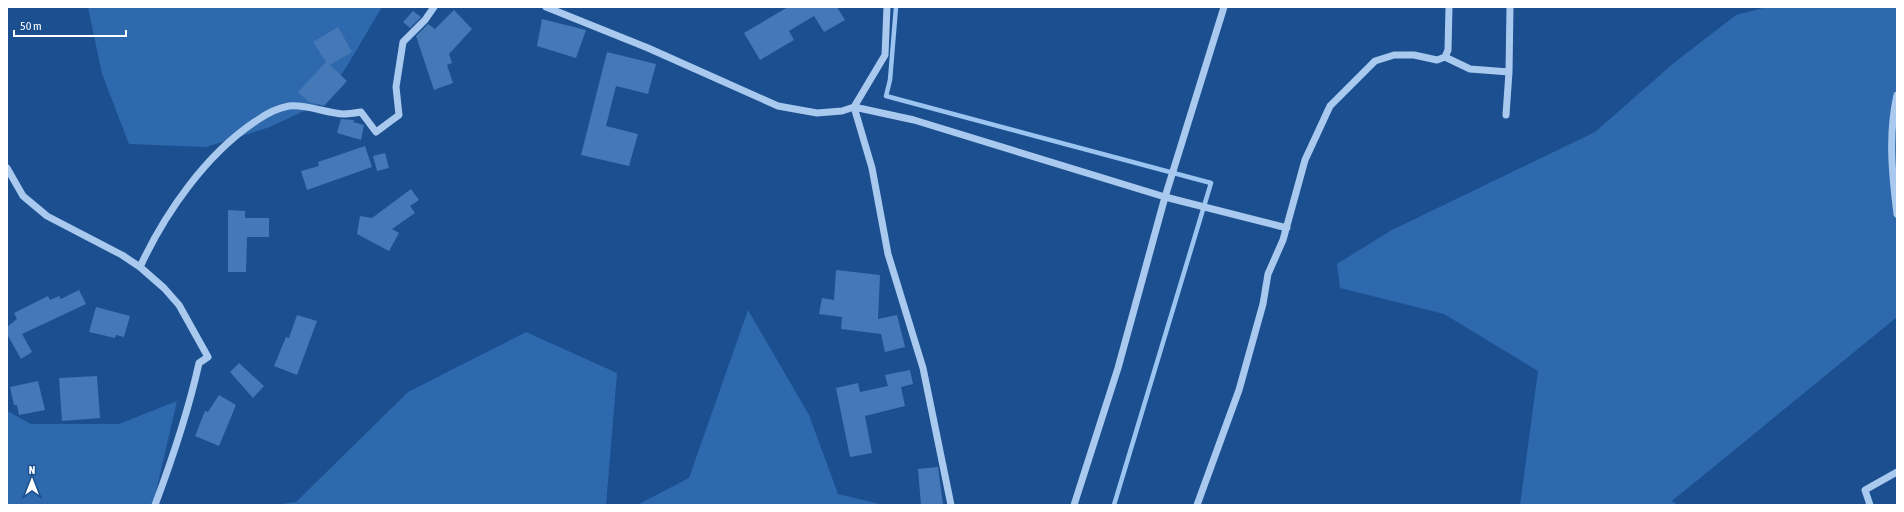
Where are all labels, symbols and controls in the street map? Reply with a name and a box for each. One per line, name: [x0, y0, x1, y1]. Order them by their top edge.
scale bar: [14, 12, 126, 38]
text: 50 m: [20, 19, 42, 33]
north arrow: [12, 460, 52, 500]
text: N: [29, 464, 35, 476]

